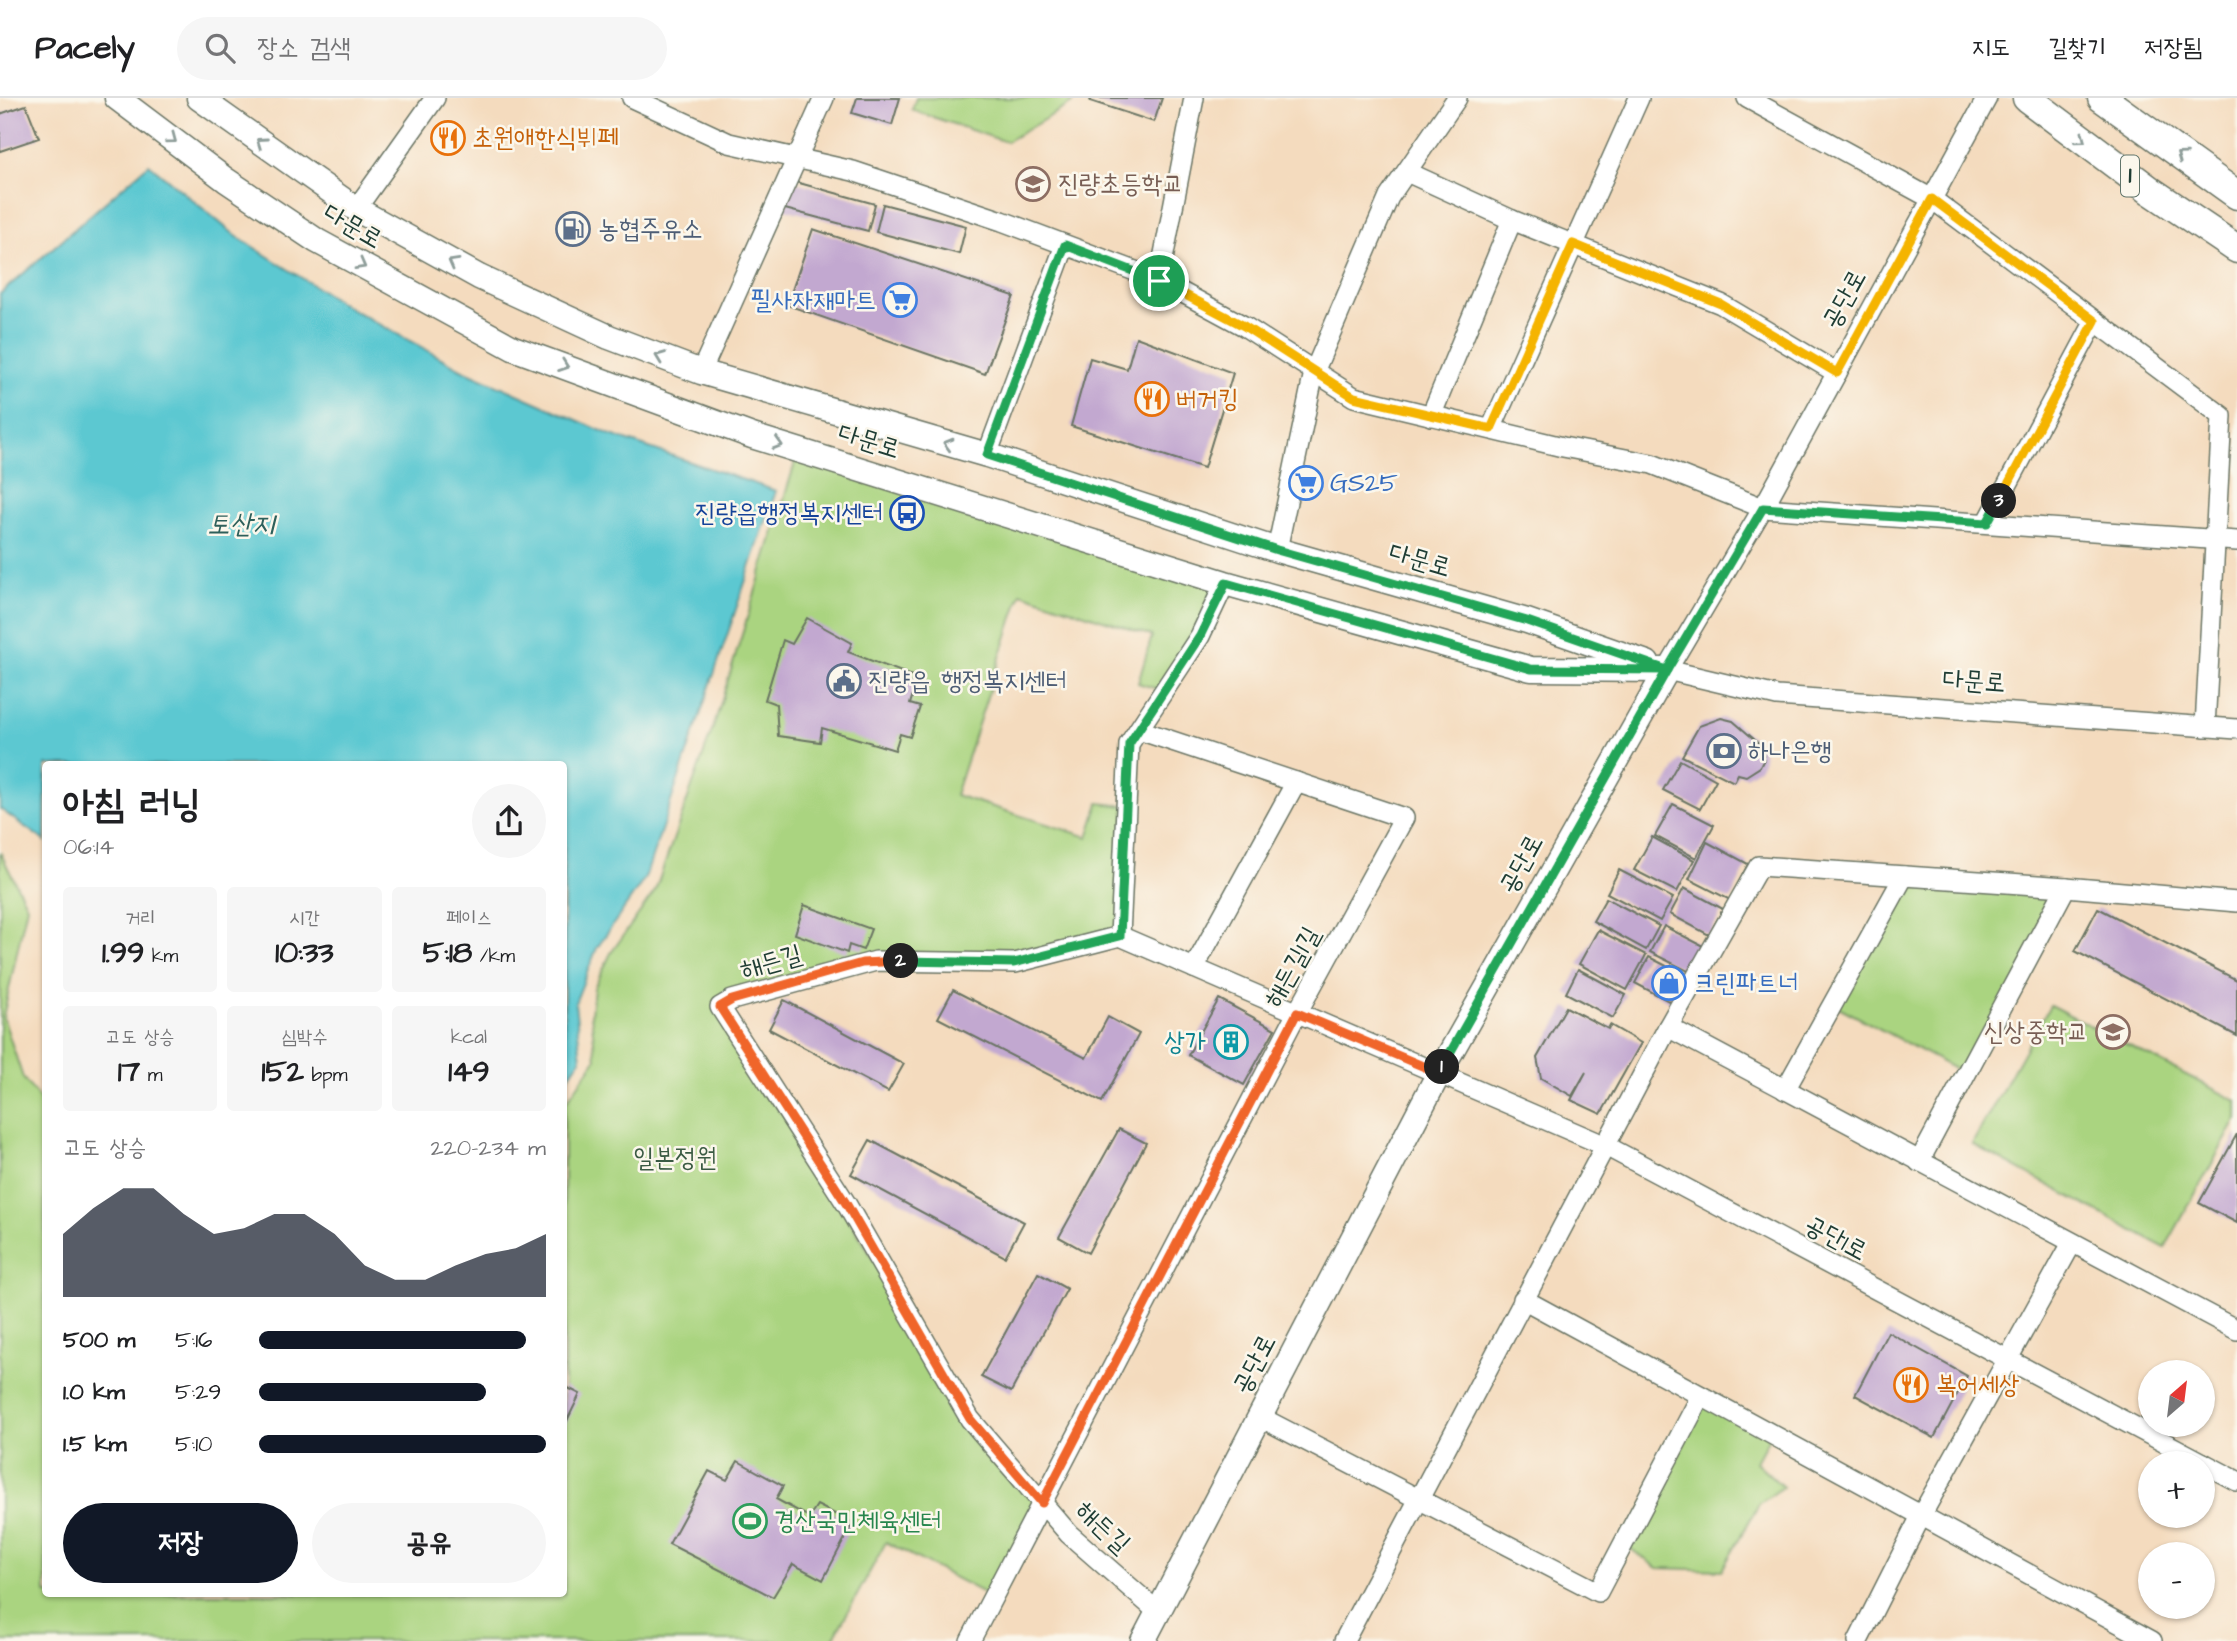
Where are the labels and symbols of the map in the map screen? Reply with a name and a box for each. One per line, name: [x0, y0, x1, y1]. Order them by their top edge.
restaurant icon: 초원애한식뷔페: [429, 119, 467, 157]
place label: 초원애한식뷔페: [472, 120, 618, 156]
one-way arrow: [164, 131, 177, 144]
one-way arrow: [2073, 131, 2086, 143]
one-way arrow: [256, 137, 269, 150]
one-way arrow: [2176, 152, 2189, 164]
road number: 1: [2121, 155, 2139, 196]
school or university icon: 진량초등학교: [1014, 165, 1052, 203]
place label: 진량초등학교: [1058, 166, 1184, 202]
street label: 다문로: [317, 195, 389, 257]
fuel station icon: 농협주유소: [554, 210, 592, 248]
place label: 농협주유소: [598, 211, 703, 247]
pin: [1129, 251, 1189, 311]
one-way arrow: [354, 257, 366, 270]
one-way arrow: [448, 258, 460, 271]
street label: 공단로: [1813, 263, 1875, 335]
supermarket icon: 필사자재마트: [881, 281, 919, 319]
place label: 필사자재마트: [750, 282, 876, 318]
one-way arrow: [654, 351, 666, 365]
one-way arrow: [558, 358, 570, 372]
restaurant icon: 버거킹: [1133, 380, 1171, 418]
place label: 버거킹: [1176, 381, 1239, 417]
street label: 다문로: [834, 415, 904, 467]
one-way arrow: [771, 436, 784, 450]
one-way arrow: [942, 437, 954, 452]
supermarket icon: GS25: [1287, 464, 1325, 502]
place label: GS25: [1330, 465, 1398, 501]
pin: 3: [1982, 484, 2016, 518]
bus stop icon: 진량읍행정복지센터: [888, 494, 926, 532]
place label: 진량읍행정복지센터: [695, 495, 883, 531]
water label: 토산지: [207, 505, 277, 544]
street label: 다문로: [1385, 534, 1455, 586]
street label: 다문로: [1941, 661, 2007, 701]
public building icon: 진량읍 행정복지센터: [825, 662, 863, 700]
place label: 진량읍 행정복지센터: [868, 663, 1067, 699]
bank icon: 하나은행: [1705, 732, 1743, 770]
place label: 하나은행: [1748, 733, 1832, 769]
street label: 공단로: [1490, 828, 1552, 900]
street label: 해든길1길: [1255, 920, 1329, 1014]
street label: 해든길: [736, 936, 806, 988]
pin: 2: [884, 944, 918, 978]
shop icon: 크린파트너: [1650, 964, 1688, 1002]
place label: 크린파트너: [1694, 965, 1799, 1001]
school or university icon: 신상중학교: [2094, 1013, 2132, 1051]
place label: 신상중학교: [1983, 1014, 2088, 1050]
building icon: 상가: [1212, 1023, 1250, 1061]
place label: 상가: [1164, 1024, 1206, 1060]
pin: 1: [1424, 1049, 1460, 1084]
park label: 일본정원: [633, 1140, 717, 1176]
street label: 공단1로: [1798, 1207, 1874, 1269]
street label: 공단로: [1223, 1328, 1285, 1400]
north arrow: [2138, 1360, 2216, 1437]
restaurant icon: 복어세상: [1892, 1366, 1930, 1404]
place label: 복어세상: [1936, 1367, 2020, 1403]
street label: 해든길: [1068, 1492, 1138, 1562]
sports icon: 경산국민체육센터: [731, 1502, 769, 1540]
place label: 경산국민체육센터: [774, 1503, 941, 1539]

